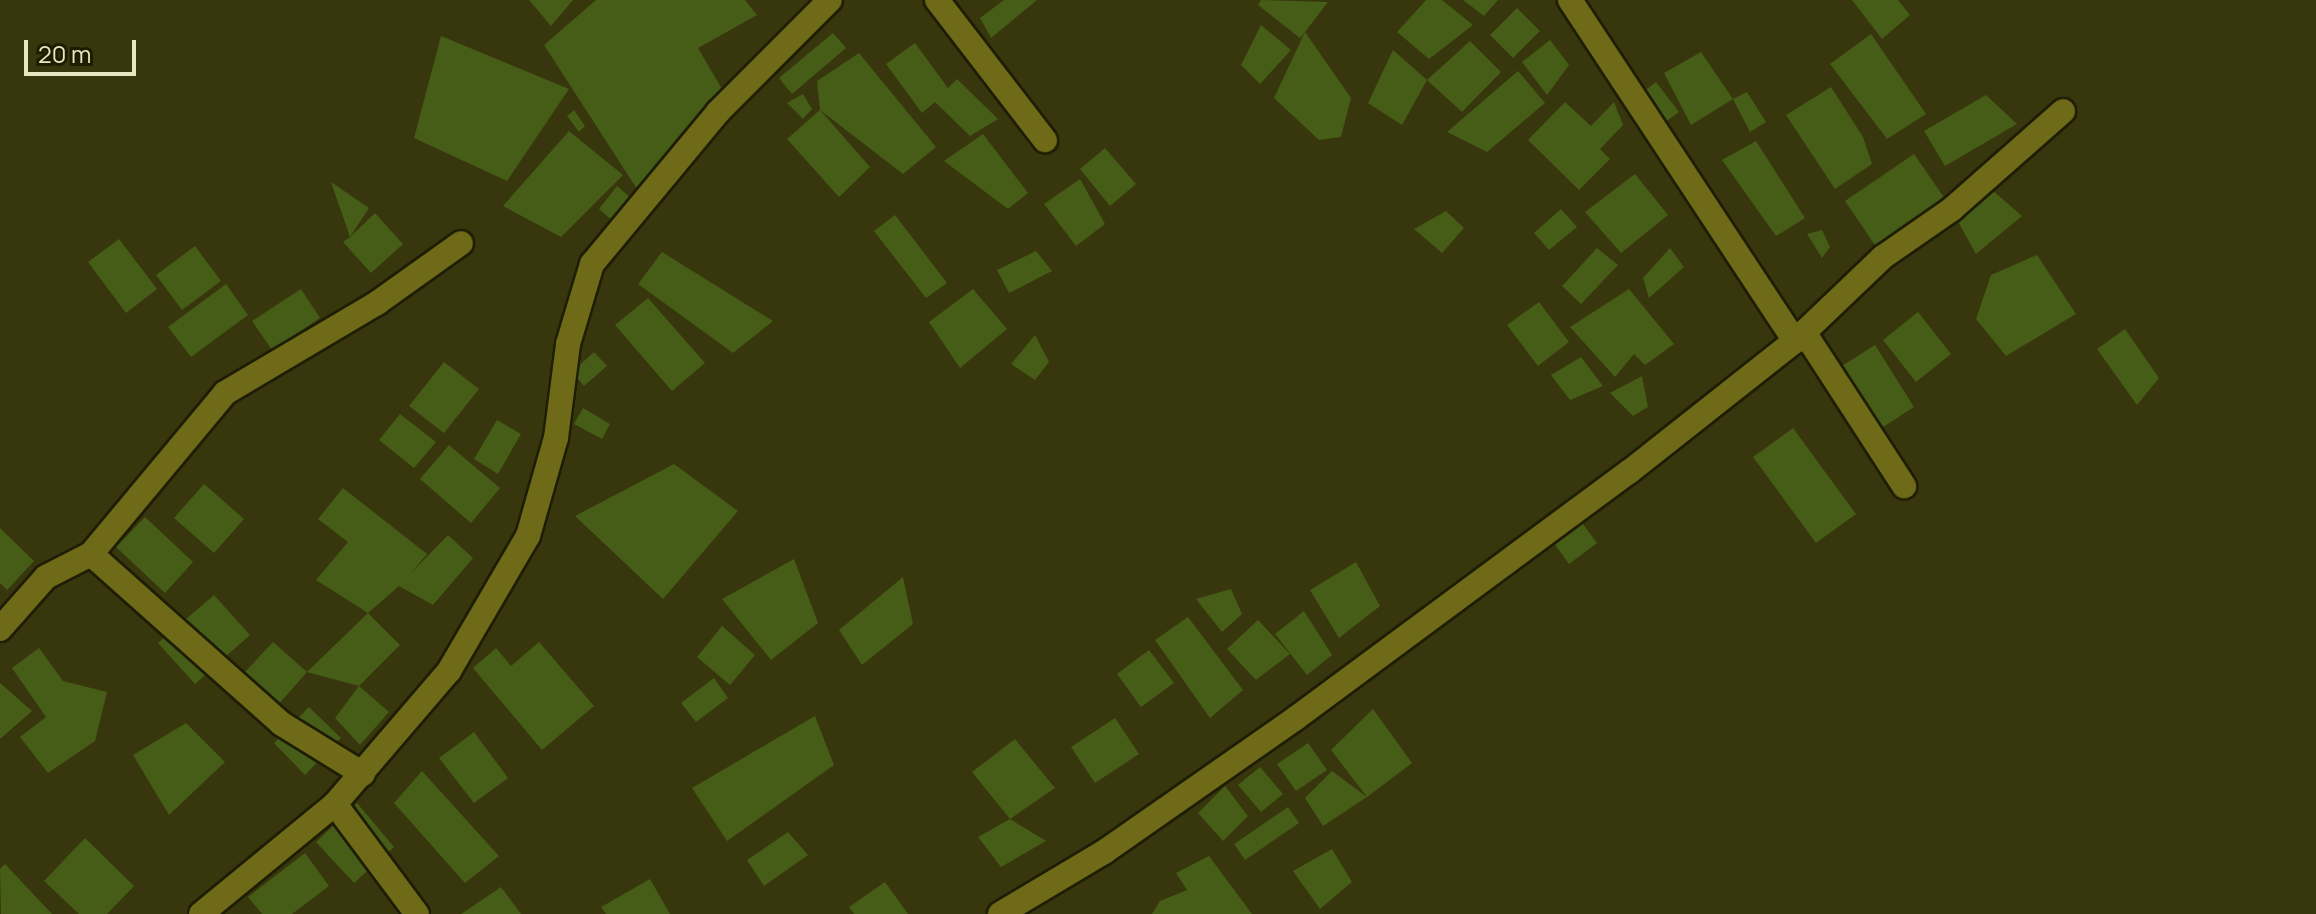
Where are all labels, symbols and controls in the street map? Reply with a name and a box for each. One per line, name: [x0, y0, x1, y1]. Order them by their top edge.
scale bar: [28, 24, 140, 74]
text: 20 m: [38, 37, 91, 70]

